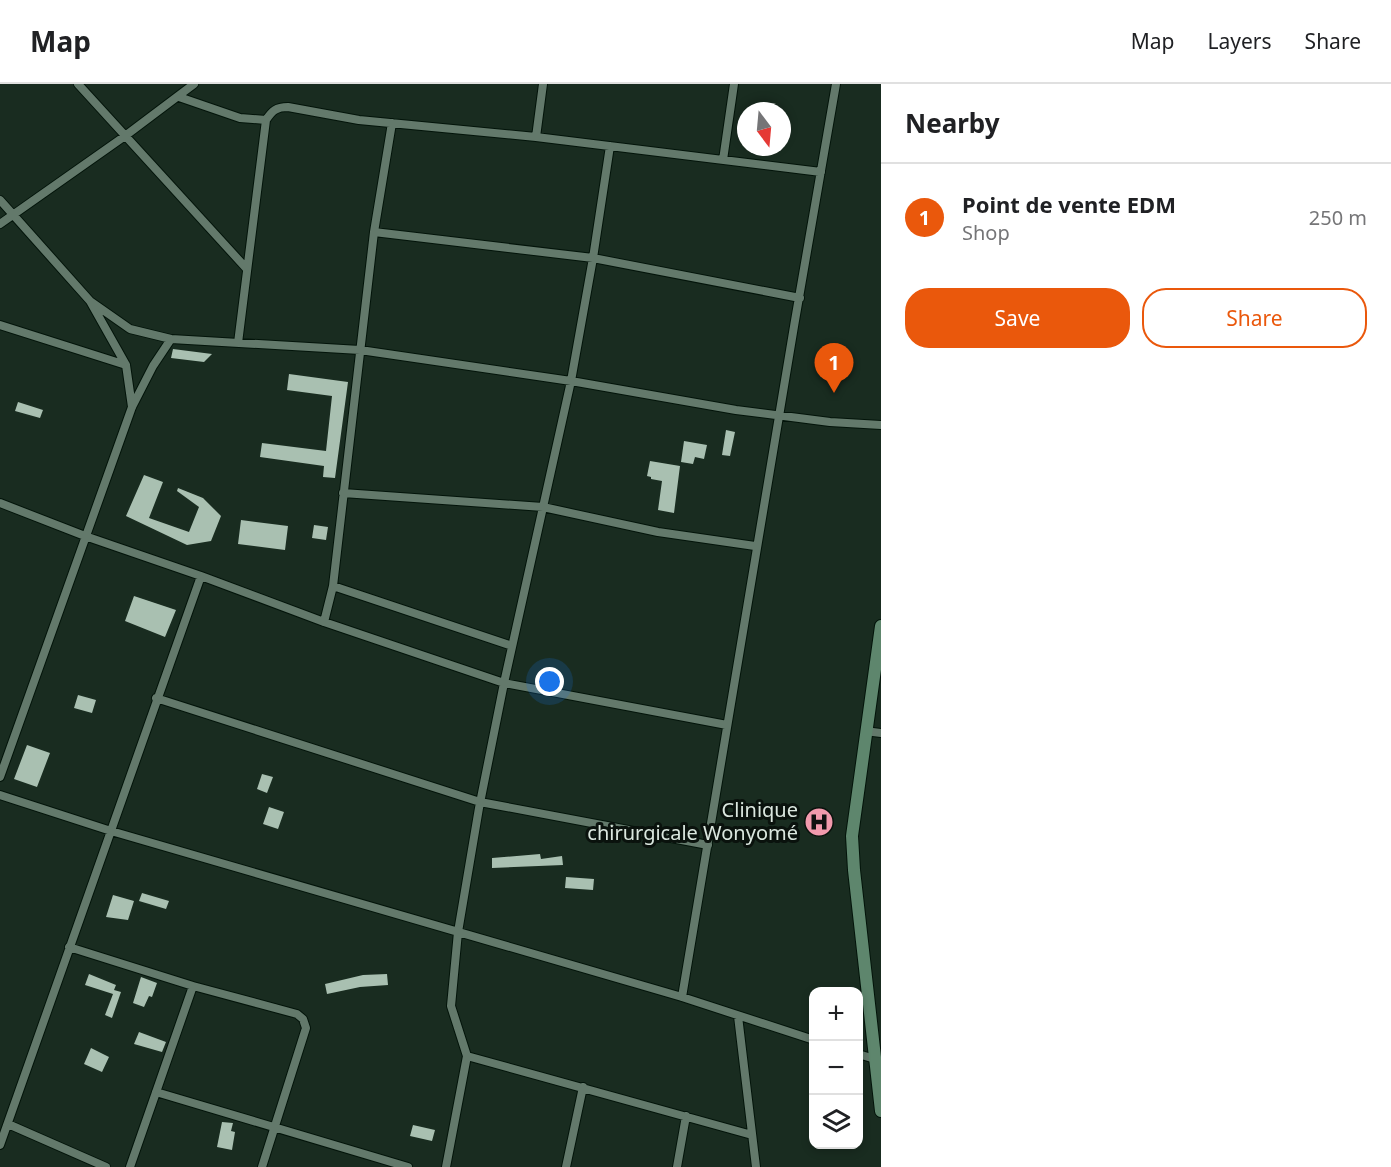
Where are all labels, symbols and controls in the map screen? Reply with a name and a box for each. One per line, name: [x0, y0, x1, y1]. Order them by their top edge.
text: Map: [30, 22, 91, 60]
text: Map: [1131, 27, 1175, 55]
text: Layers: [1208, 27, 1272, 55]
text: Share: [1305, 27, 1361, 55]
north arrow: [737, 102, 791, 156]
text: Nearby: [905, 105, 1000, 141]
text: Point de vente EDM: [962, 189, 1176, 219]
text: 1: [919, 204, 930, 231]
text: 250 m: [1309, 204, 1367, 231]
text: Shop: [962, 219, 1010, 246]
button: Save: [905, 288, 1130, 348]
button: Share: [1142, 288, 1367, 348]
pin: 1: [814, 344, 854, 393]
your location: [535, 667, 564, 696]
place label: Clinique chirurgicale Wonyomé: [587, 796, 798, 846]
hospital icon: Clinique chirurgicale Wonyomé: [803, 806, 835, 838]
map controls: [809, 987, 863, 1149]
button: +: [809, 987, 863, 1041]
button: −: [809, 1041, 863, 1095]
button: layers: [809, 1095, 863, 1149]

